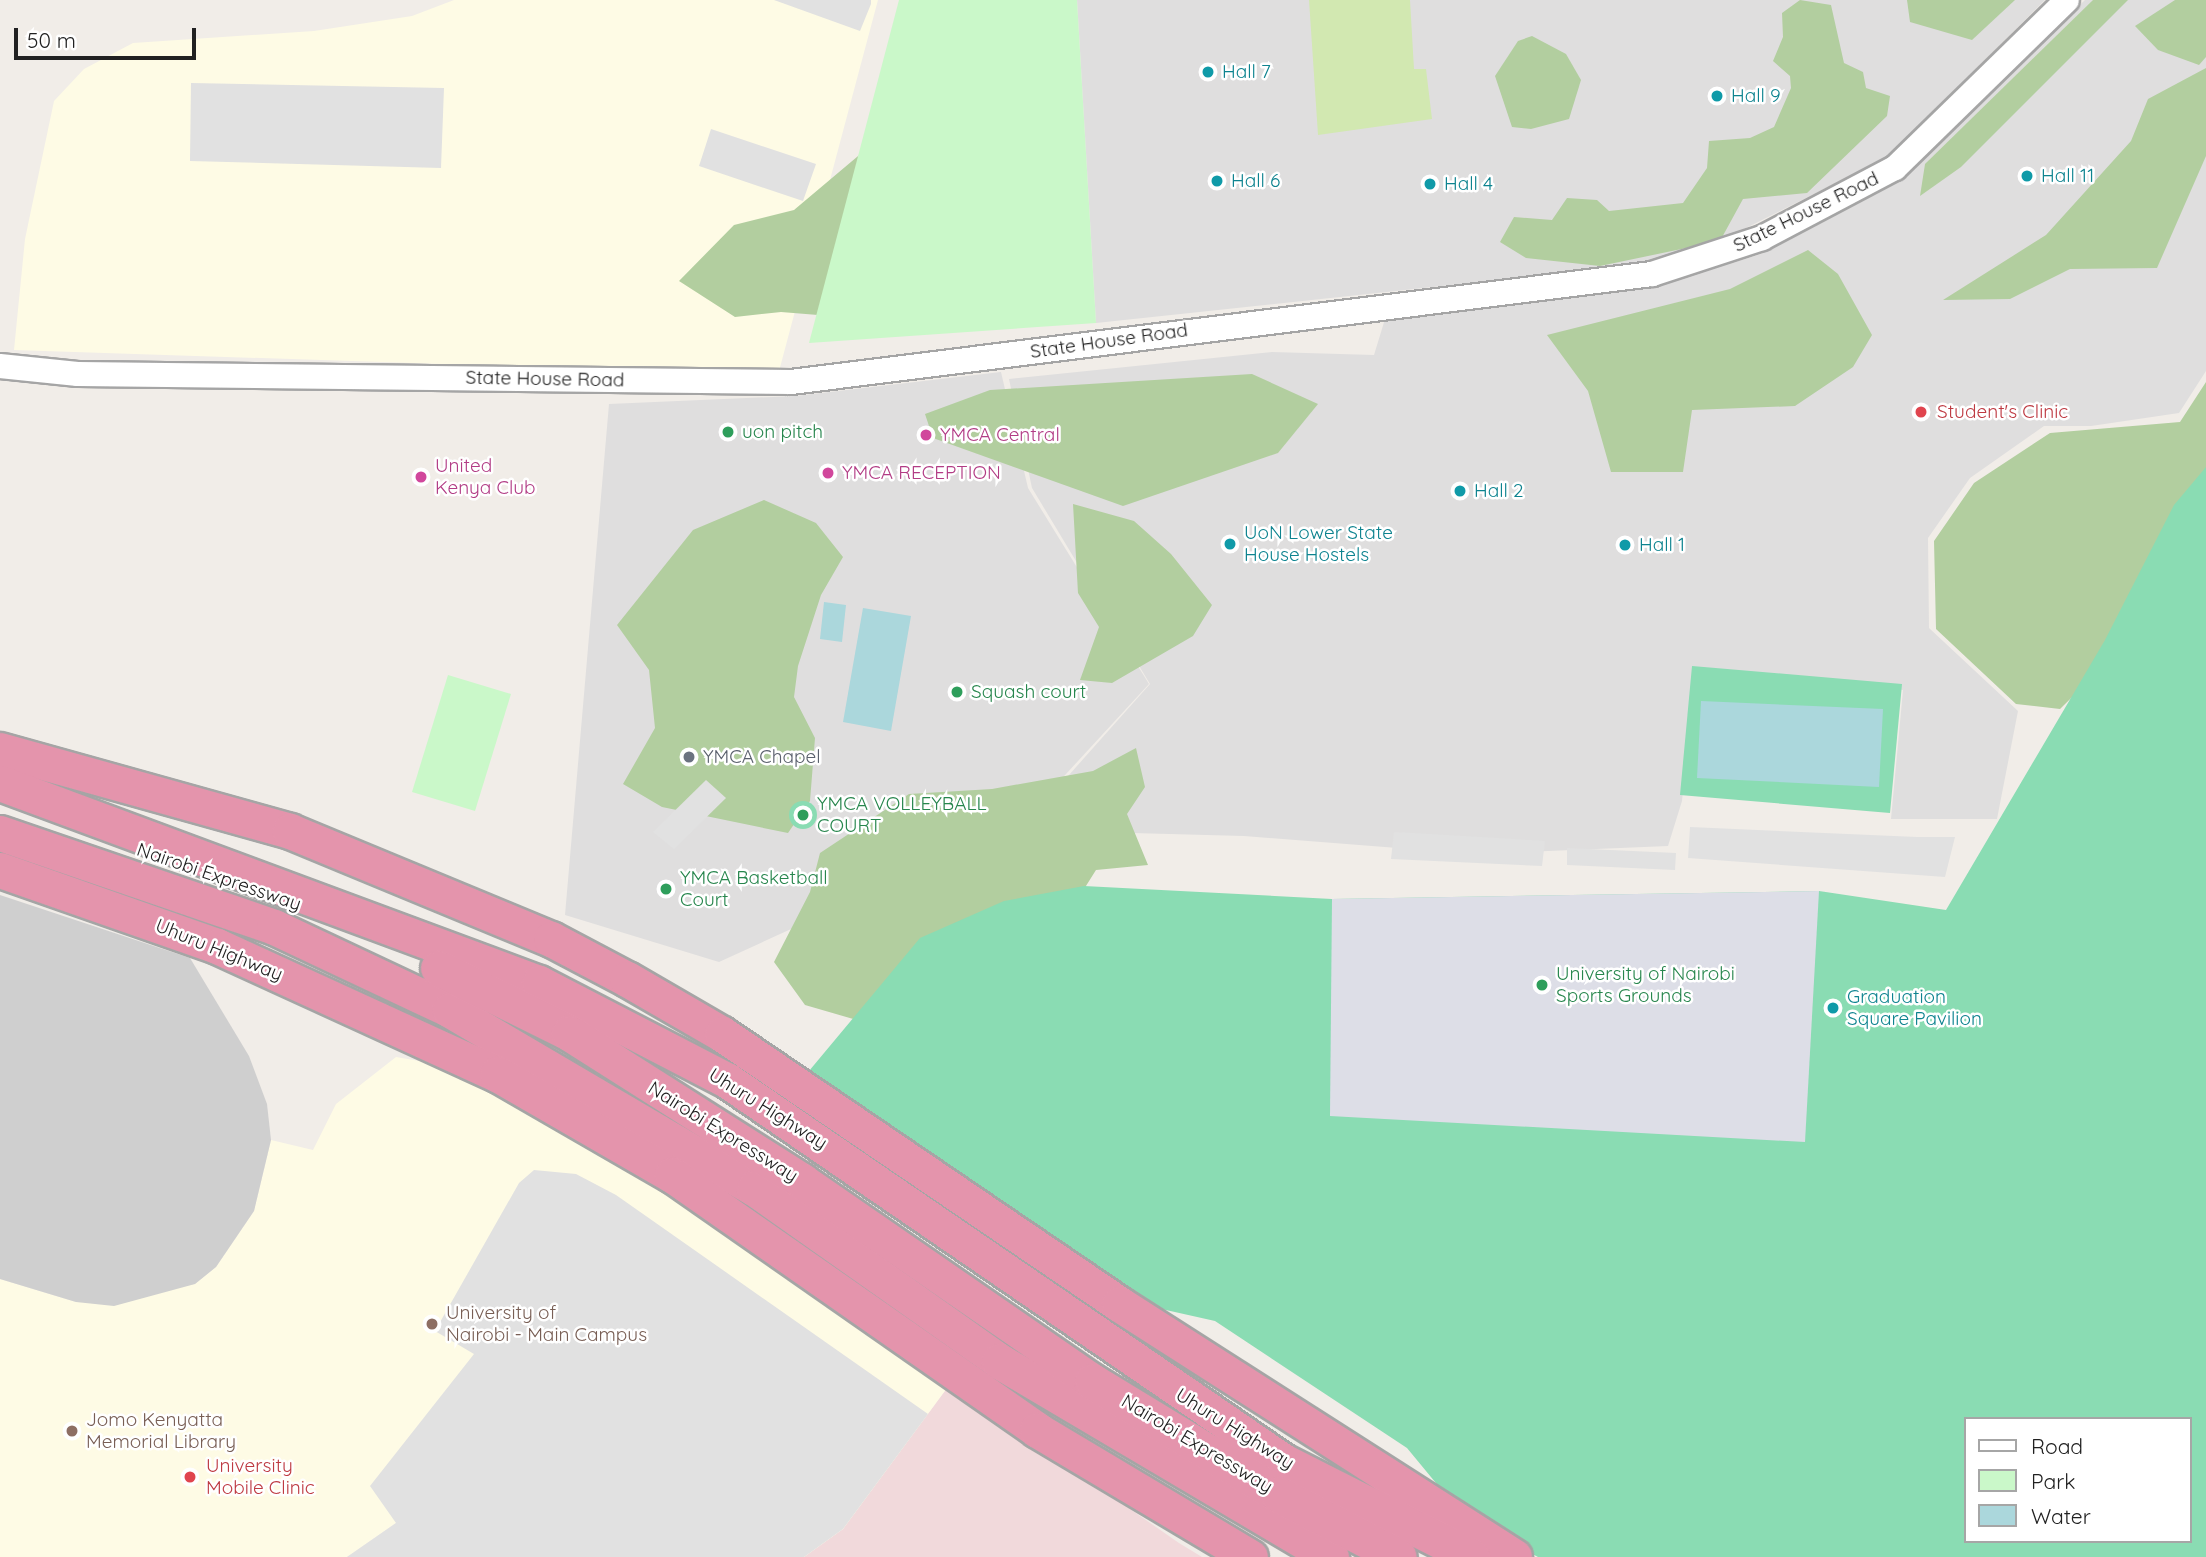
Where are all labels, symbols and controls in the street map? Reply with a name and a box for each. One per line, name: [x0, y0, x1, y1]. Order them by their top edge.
scale bar: [18, 14, 200, 58]
text: 50 m: [27, 27, 76, 53]
place label: Hall 7: [1222, 61, 1271, 83]
marker: Hall 7: [1200, 64, 1216, 80]
place label: Hall 9: [1731, 85, 1781, 107]
marker: Hall 9: [1709, 88, 1725, 104]
place label: Hall 11: [2041, 165, 2094, 187]
street label: State House Road: [1730, 167, 1882, 257]
marker: Hall 11: [2019, 168, 2035, 184]
place label: Hall 6: [1231, 170, 1280, 192]
marker: Hall 6: [1209, 173, 1225, 189]
place label: Hall 4: [1444, 173, 1493, 195]
marker: Hall 4: [1422, 176, 1438, 192]
street label: State House Road: [1029, 319, 1189, 363]
street label: State House Road: [465, 366, 625, 392]
place label: Student's Clinic: [1937, 401, 2068, 423]
marker: Student's Clinic: [1911, 402, 1931, 422]
place label: uon pitch: [742, 421, 823, 443]
marker: uon pitch: [720, 424, 736, 440]
place label: YMCA Central: [940, 424, 1060, 446]
marker: YMCA Central: [918, 427, 934, 443]
place label: United Kenya Club: [435, 455, 536, 499]
place label: YMCA RECEPTION: [842, 462, 1001, 484]
marker: YMCA RECEPTION: [820, 465, 836, 481]
marker: United Kenya Club: [413, 469, 429, 485]
place label: Hall 2: [1474, 480, 1524, 502]
marker: Hall 2: [1452, 483, 1468, 499]
place label: UoN Lower State House Hostels: [1244, 522, 1393, 566]
place label: Hall 1: [1639, 534, 1685, 556]
marker: UoN Lower State House Hostels: [1222, 536, 1238, 552]
marker: Hall 1: [1617, 537, 1633, 553]
place label: Squash court: [971, 681, 1086, 703]
marker: Squash court: [949, 684, 965, 700]
place label: YMCA Chapel: [703, 746, 821, 768]
marker: YMCA Chapel: [681, 749, 697, 765]
place label: YMCA VOLLEYBALL COURT: [817, 793, 987, 837]
marker: YMCA VOLLEYBALL COURT: [795, 807, 811, 823]
street label: Nairobi Expressway: [134, 838, 304, 916]
place label: YMCA Basketball Court: [680, 867, 828, 911]
marker: YMCA Basketball Court: [658, 881, 674, 897]
street label: Uhuru Highway: [152, 914, 286, 986]
place label: University of Nairobi Sports Grounds: [1556, 963, 1735, 1007]
marker: University of Nairobi Sports Grounds: [1534, 977, 1550, 993]
place label: Graduation Square Pavilion: [1847, 986, 1982, 1030]
marker: Graduation Square Pavilion: [1825, 1000, 1841, 1016]
street label: Uhuru Highway: [704, 1063, 832, 1155]
street label: Nairobi Expressway: [644, 1077, 802, 1187]
place label: University of Nairobi - Main Campus: [446, 1302, 647, 1346]
marker: University of Nairobi - Main Campus: [424, 1316, 440, 1332]
street label: Uhuru Highway: [1171, 1383, 1299, 1475]
street label: Nairobi Expressway: [1117, 1390, 1277, 1498]
place label: Jomo Kenyatta Memorial Library: [86, 1409, 236, 1453]
legend: [1965, 1417, 2192, 1543]
marker: Jomo Kenyatta Memorial Library: [64, 1423, 80, 1439]
text: Road: [2031, 1433, 2083, 1459]
place label: University Mobile Clinic: [206, 1455, 315, 1499]
marker: University Mobile Clinic: [180, 1467, 200, 1487]
text: Park: [2031, 1468, 2075, 1494]
text: Water: [2031, 1503, 2091, 1529]

